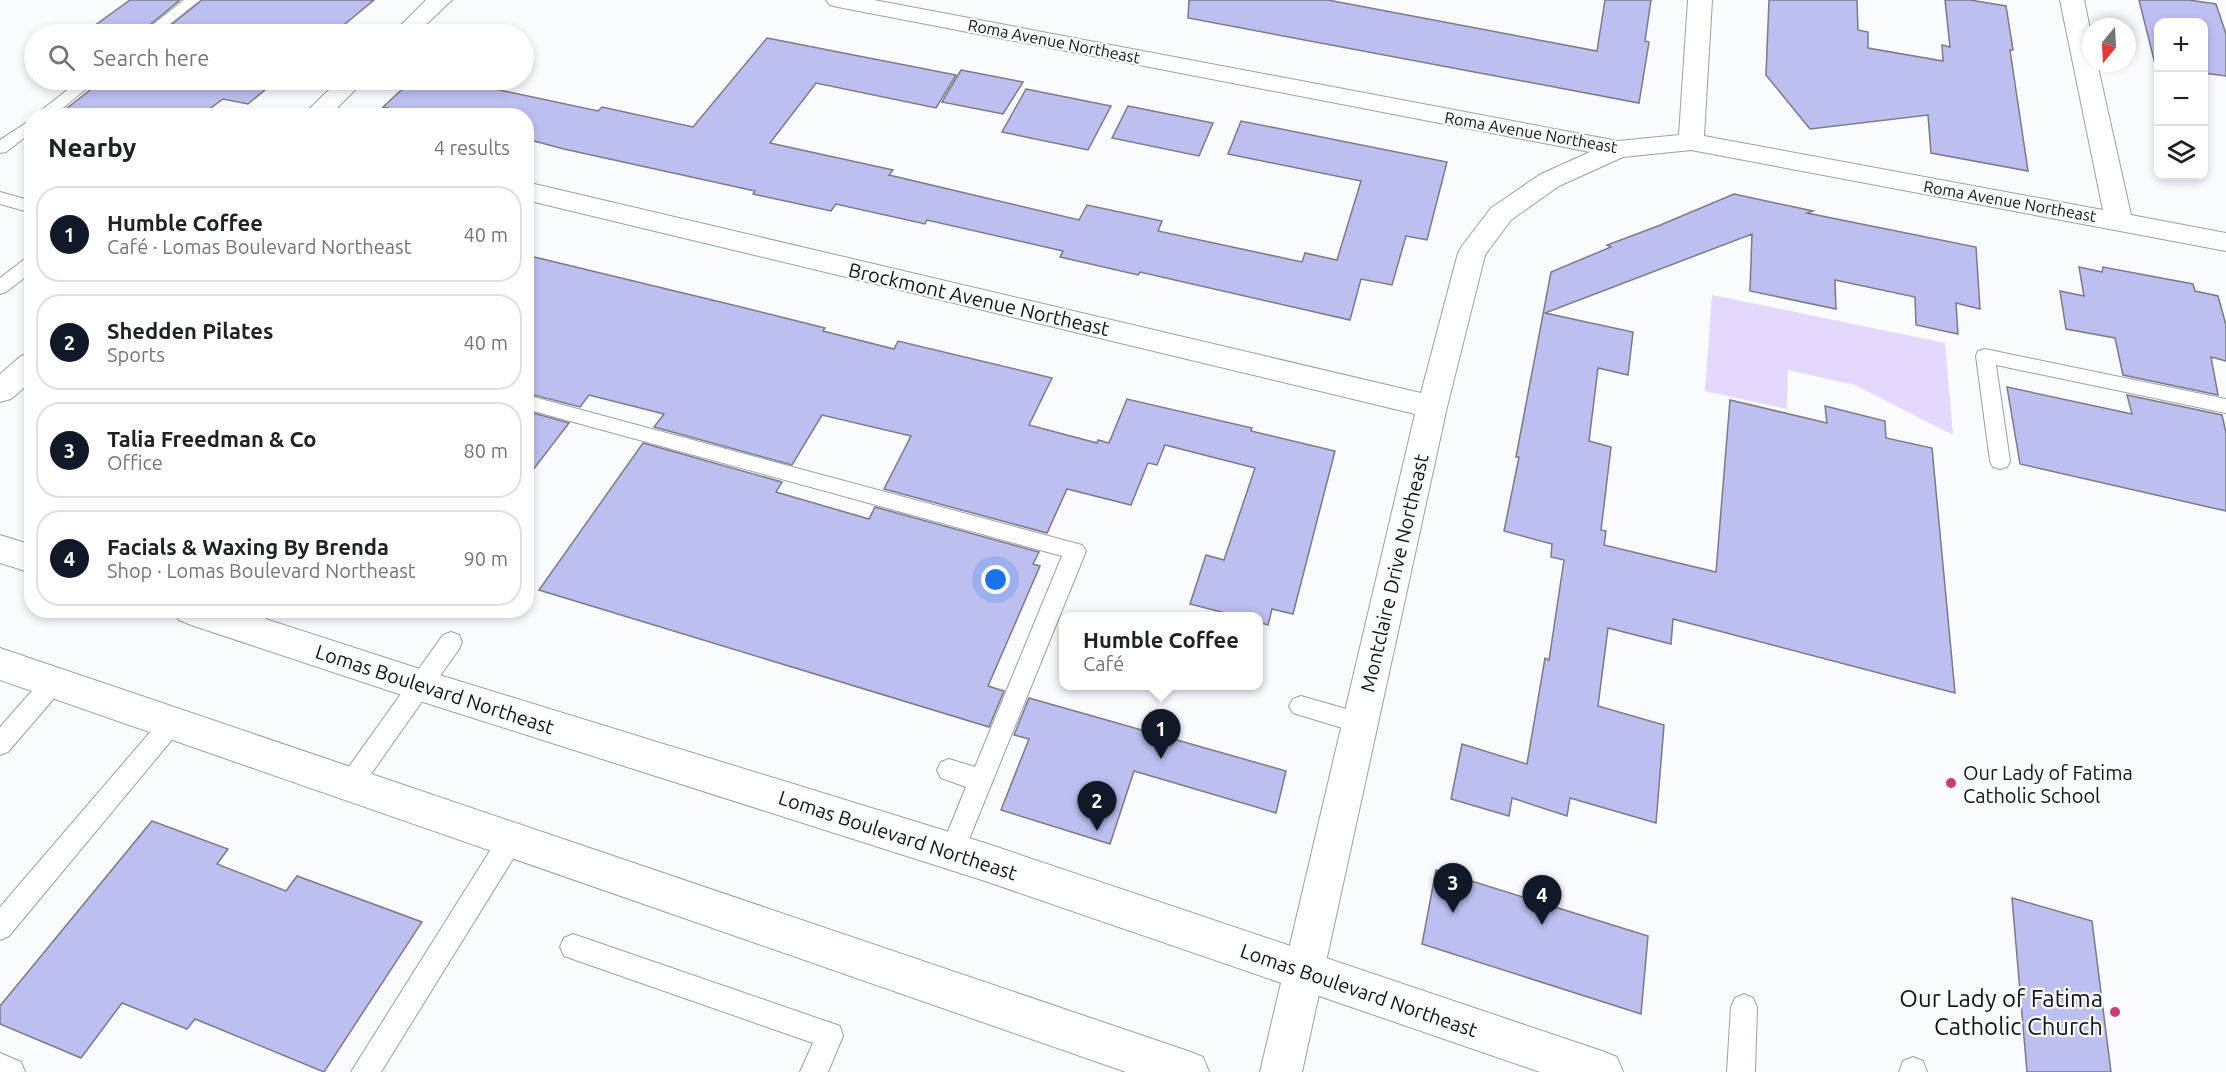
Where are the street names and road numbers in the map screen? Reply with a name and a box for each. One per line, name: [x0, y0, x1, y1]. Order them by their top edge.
street label: Roma Avenue Northeast: [966, 15, 1142, 67]
street label: Roma Avenue Northeast: [1443, 108, 1619, 156]
street label: Roma Avenue Northeast: [1922, 177, 2098, 225]
street label: Brockmont Avenue Northeast: [846, 258, 1112, 340]
street label: Montclaire Drive Northeast: [1355, 452, 1433, 694]
street label: Lomas Boulevard Northeast: [313, 640, 557, 739]
street label: Lomas Boulevard Northeast: [776, 786, 1020, 885]
street label: Lomas Boulevard Northeast: [1237, 939, 1481, 1042]

